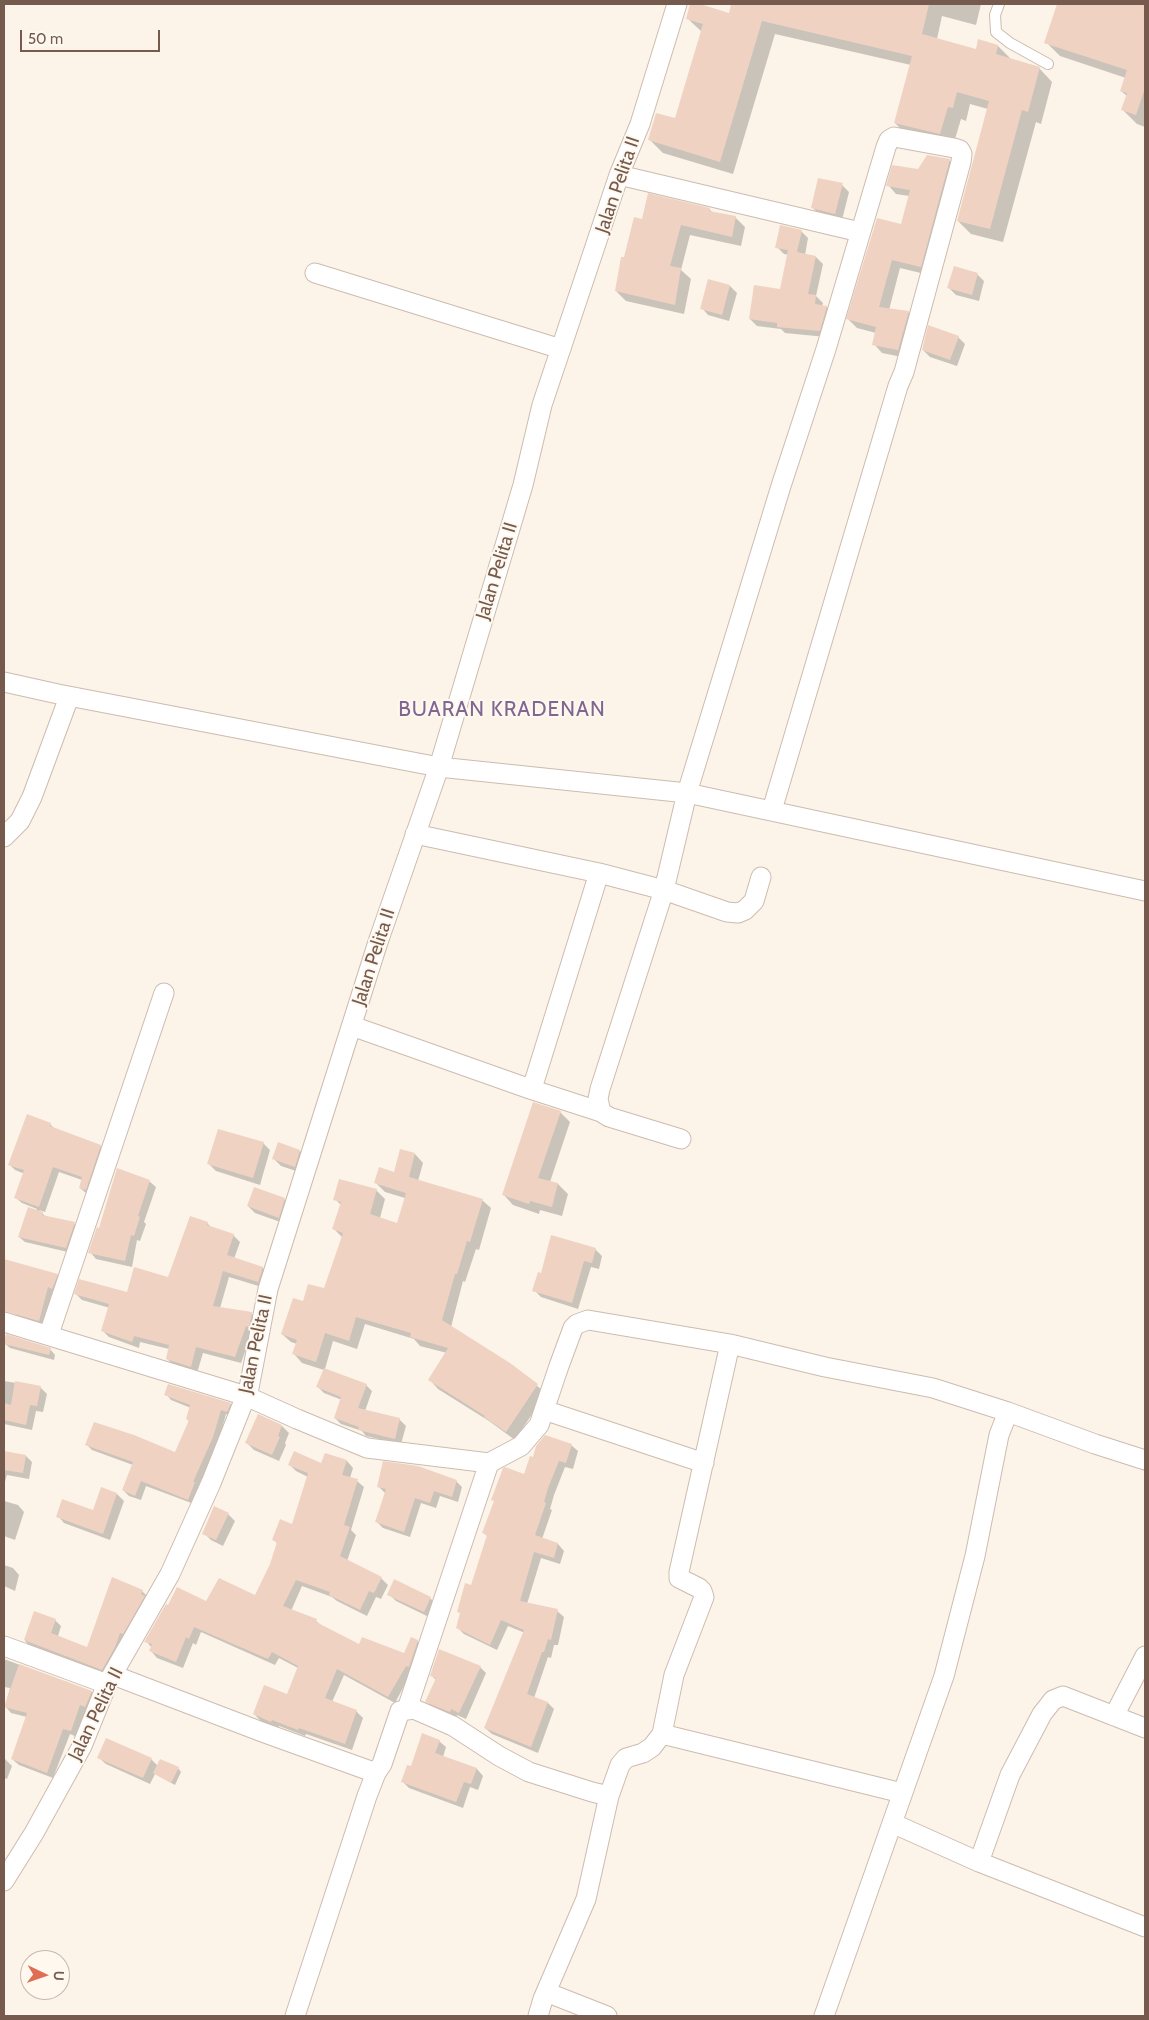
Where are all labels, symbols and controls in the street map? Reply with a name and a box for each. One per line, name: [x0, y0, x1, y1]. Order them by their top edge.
scale bar: [22, 20, 162, 52]
text: 50 m: [28, 30, 63, 48]
street label: Jalan Pelita II: [591, 134, 645, 236]
street label: Jalan Pelita II: [471, 520, 523, 622]
district label: BUARAN KRADENAN: [396, 697, 608, 723]
street label: Jalan Pelita II: [348, 906, 400, 1008]
street label: Jalan Pelita II: [234, 1292, 278, 1396]
street label: Jalan Pelita II: [64, 1664, 128, 1764]
north arrow: [20, 1950, 70, 2000]
text: U: [50, 1970, 68, 1981]

